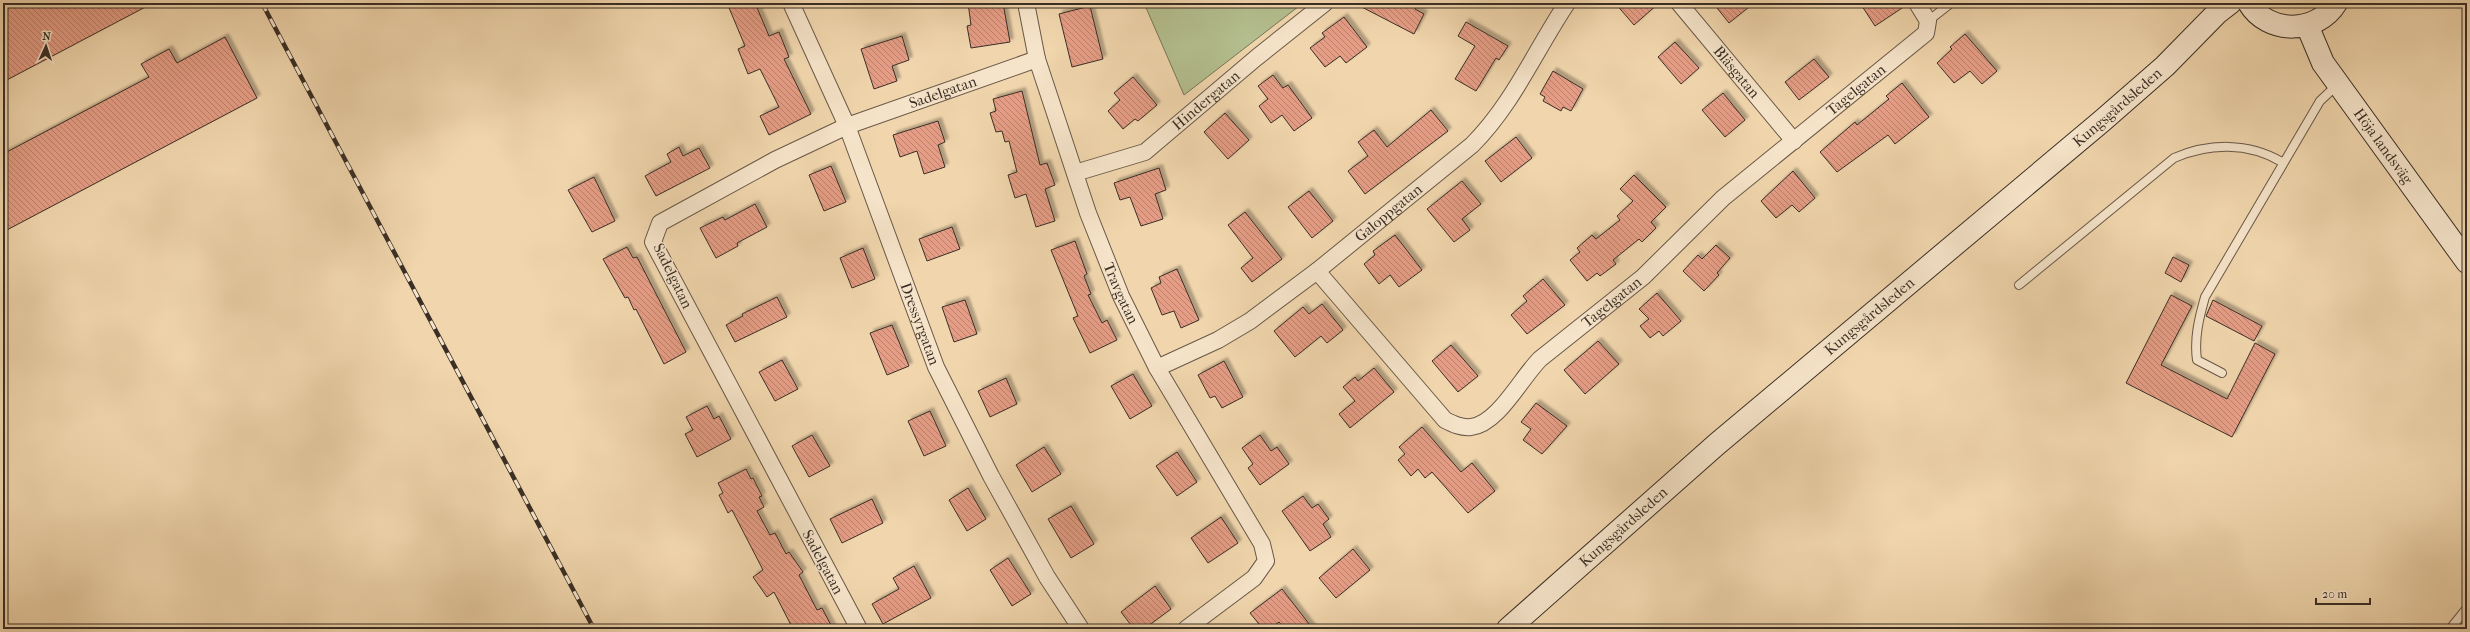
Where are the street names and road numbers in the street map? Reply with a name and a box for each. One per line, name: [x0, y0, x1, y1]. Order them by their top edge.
street label: Bläsgatan: [1710, 42, 1764, 102]
street label: Tagelgatan: [1823, 60, 1890, 119]
street label: Kungsgårdsleden: [2069, 64, 2166, 151]
street label: Hindergatan: [1169, 67, 1244, 134]
street label: Sadelgatan: [907, 72, 979, 112]
street label: Höja landsväg: [2350, 105, 2417, 188]
street label: Galoppgatan: [1351, 180, 1426, 246]
street label: Sadelgatan: [650, 240, 697, 312]
street label: Travgatan: [1100, 260, 1143, 327]
street label: Tagelgatan: [1578, 273, 1645, 331]
street label: Kungsgårdsleden: [1821, 273, 1918, 359]
street label: Dressyrgatan: [897, 280, 944, 368]
street label: Kungsgårdsleden: [1575, 483, 1671, 571]
street label: Sadelgatan: [799, 527, 848, 597]

